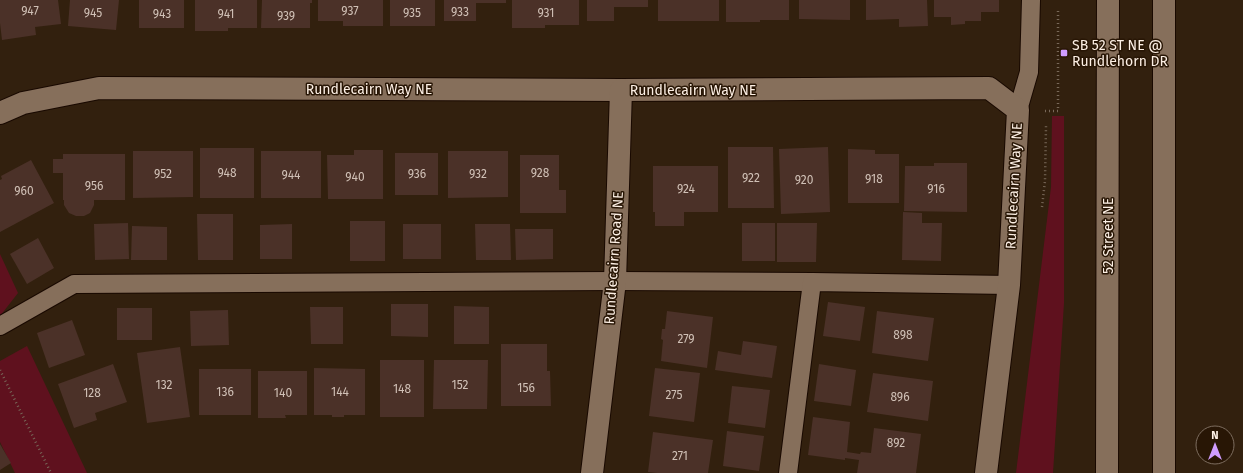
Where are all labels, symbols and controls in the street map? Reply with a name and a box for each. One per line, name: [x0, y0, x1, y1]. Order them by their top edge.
house number: 947: [21, 4, 39, 18]
house number: 937: [341, 4, 359, 18]
house number: 933: [451, 5, 469, 19]
house number: 945: [84, 6, 102, 20]
house number: 935: [403, 6, 421, 20]
house number: 931: [538, 6, 554, 20]
house number: 943: [153, 7, 171, 21]
house number: 941: [217, 7, 235, 21]
house number: 939: [277, 9, 295, 23]
place label: SB 52 ST NE @ Rundlehorn DR: [1072, 37, 1169, 70]
marker: SB 52 ST NE @ Rundlehorn DR: [1059, 48, 1069, 58]
street label: Rundlecairn Way NE: [306, 81, 432, 98]
street label: Rundlecairn Way NE: [630, 82, 756, 99]
street label: Rundlecairn Way NE: [1002, 122, 1026, 250]
house number: 948: [217, 166, 237, 180]
house number: 928: [531, 166, 550, 180]
house number: 952: [154, 167, 172, 181]
house number: 936: [408, 167, 426, 181]
house number: 932: [469, 167, 487, 181]
house number: 944: [282, 168, 301, 182]
house number: 940: [345, 170, 365, 184]
house number: 922: [742, 171, 760, 185]
house number: 918: [865, 172, 883, 186]
house number: 920: [795, 173, 814, 187]
house number: 956: [85, 179, 103, 193]
house number: 924: [677, 182, 696, 196]
house number: 916: [927, 182, 945, 196]
house number: 960: [14, 184, 34, 198]
street label: Rundlecairn Road NE: [601, 191, 627, 325]
street label: 52 Street NE: [1100, 198, 1117, 274]
house number: 898: [893, 328, 913, 342]
house number: 279: [677, 332, 695, 346]
house number: 132: [155, 378, 173, 392]
house number: 152: [451, 378, 469, 392]
house number: 156: [517, 381, 535, 395]
house number: 148: [393, 382, 411, 396]
house number: 136: [216, 385, 234, 399]
house number: 144: [331, 385, 350, 399]
house number: 128: [83, 386, 101, 400]
house number: 140: [274, 386, 292, 400]
house number: 275: [666, 388, 682, 402]
house number: 896: [890, 390, 910, 404]
north arrow: [1195, 425, 1235, 465]
text: N: [1211, 429, 1219, 442]
house number: 892: [887, 436, 905, 450]
house number: 271: [672, 449, 688, 463]

